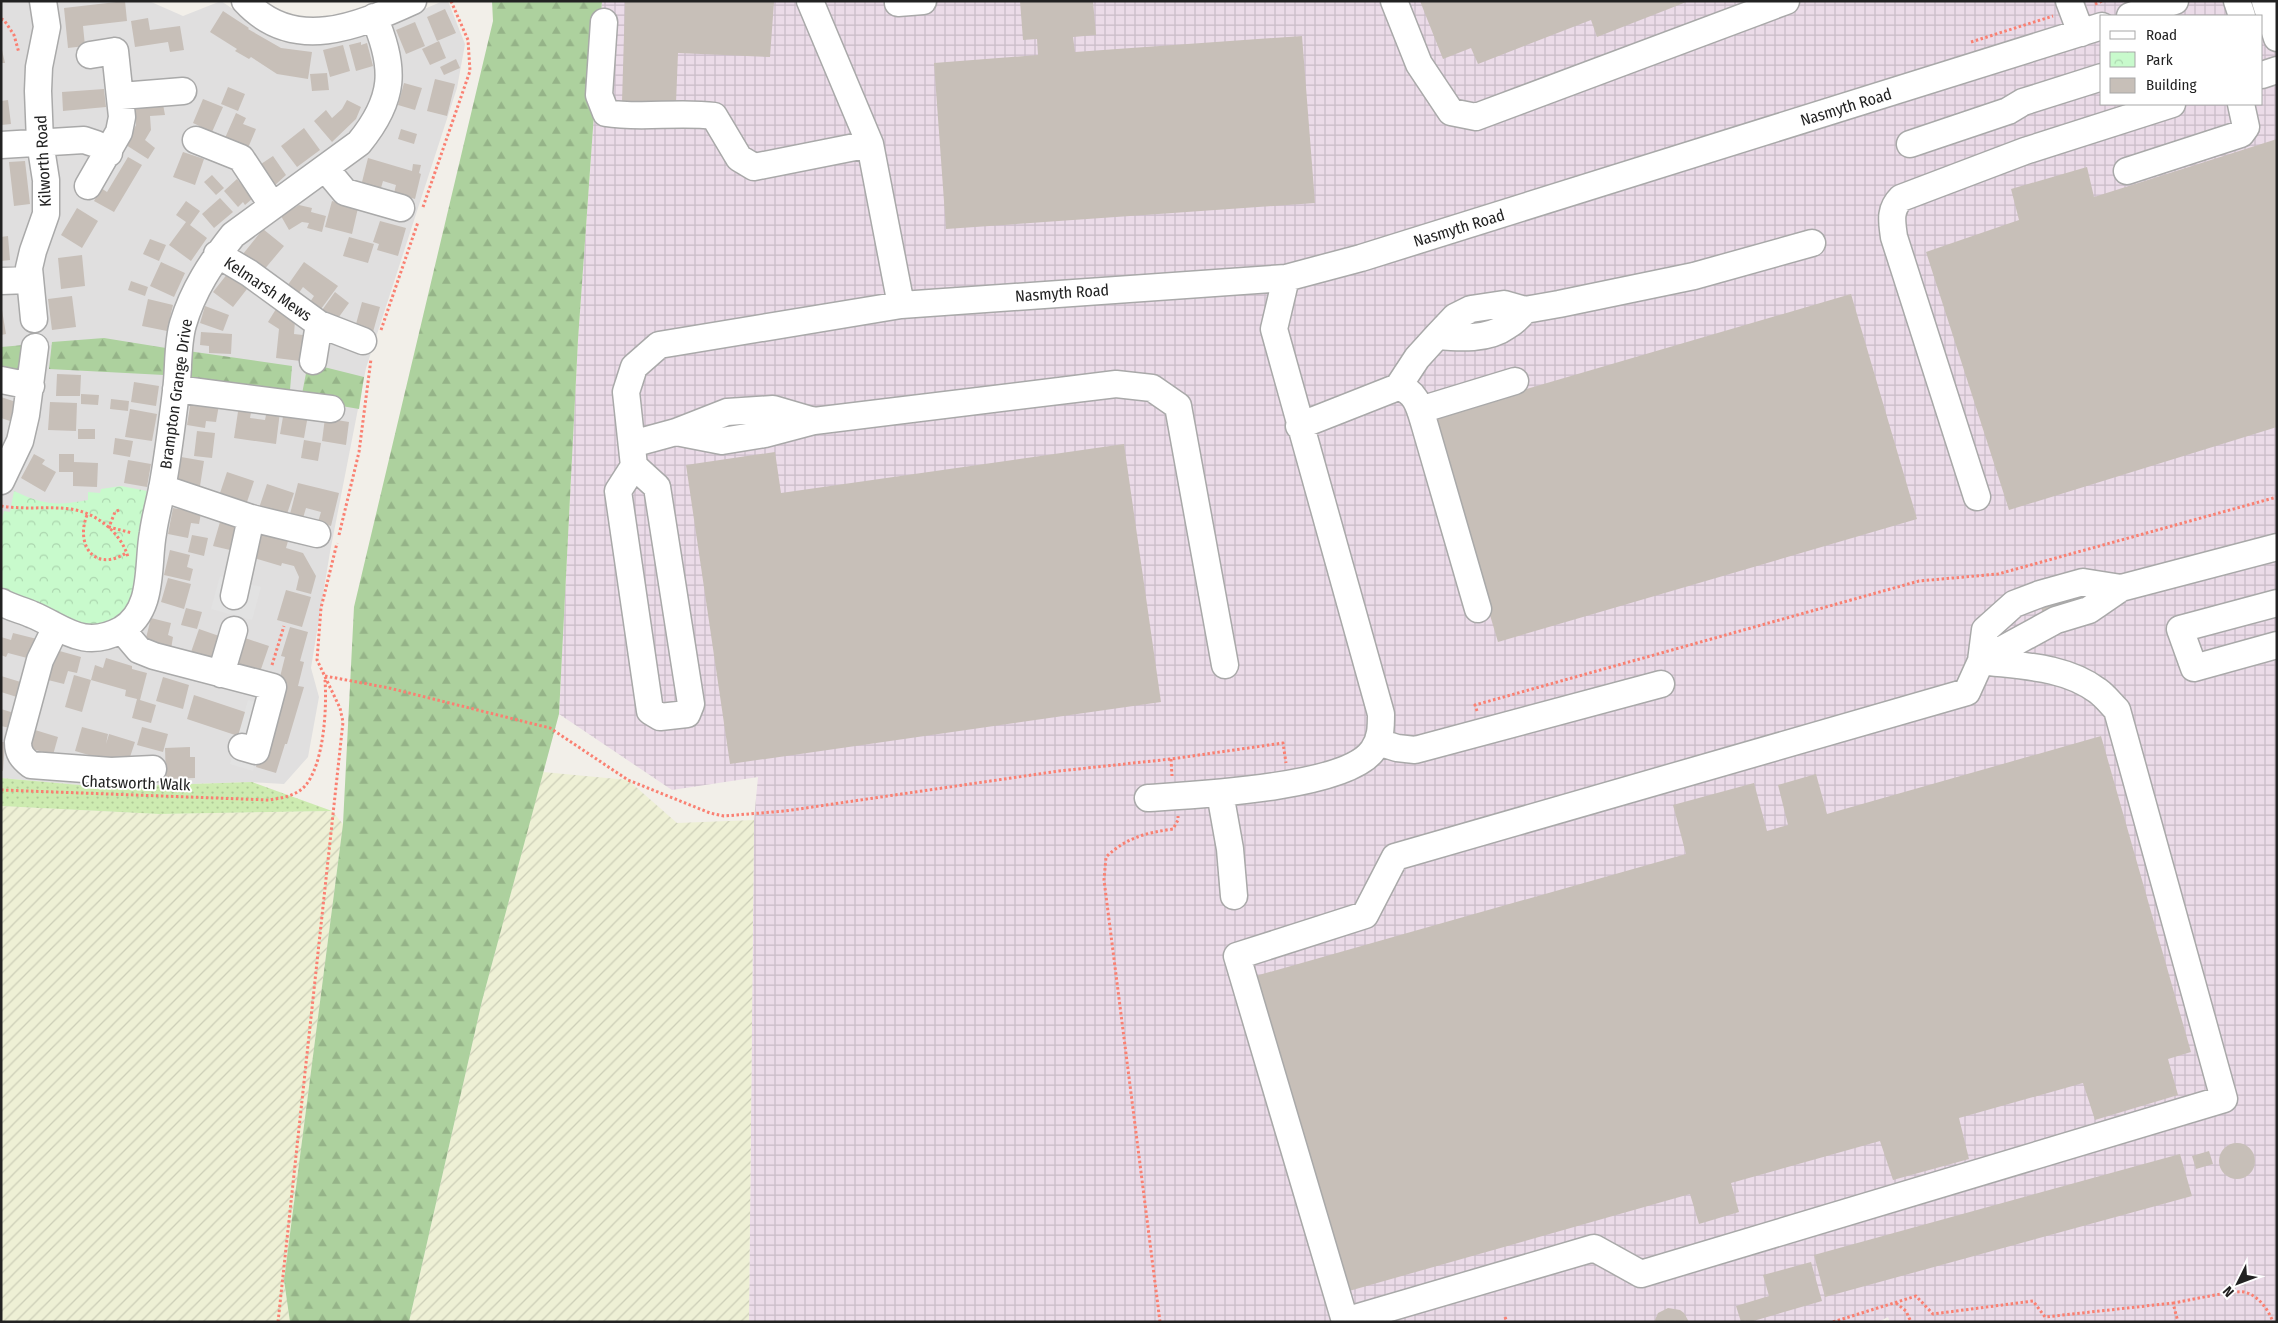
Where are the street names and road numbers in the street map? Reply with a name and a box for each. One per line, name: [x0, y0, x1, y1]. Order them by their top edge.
street label: Nasmyth Road: [1798, 84, 1894, 130]
street label: Kilworth Road: [31, 115, 55, 207]
street label: Nasmyth Road: [1411, 205, 1507, 251]
street label: Kelmarsh Mews: [221, 253, 316, 325]
street label: Nasmyth Road: [1014, 280, 1110, 306]
street label: Brampton Grange Drive: [156, 318, 196, 470]
street label: Chatsworth Walk: [81, 772, 191, 794]

